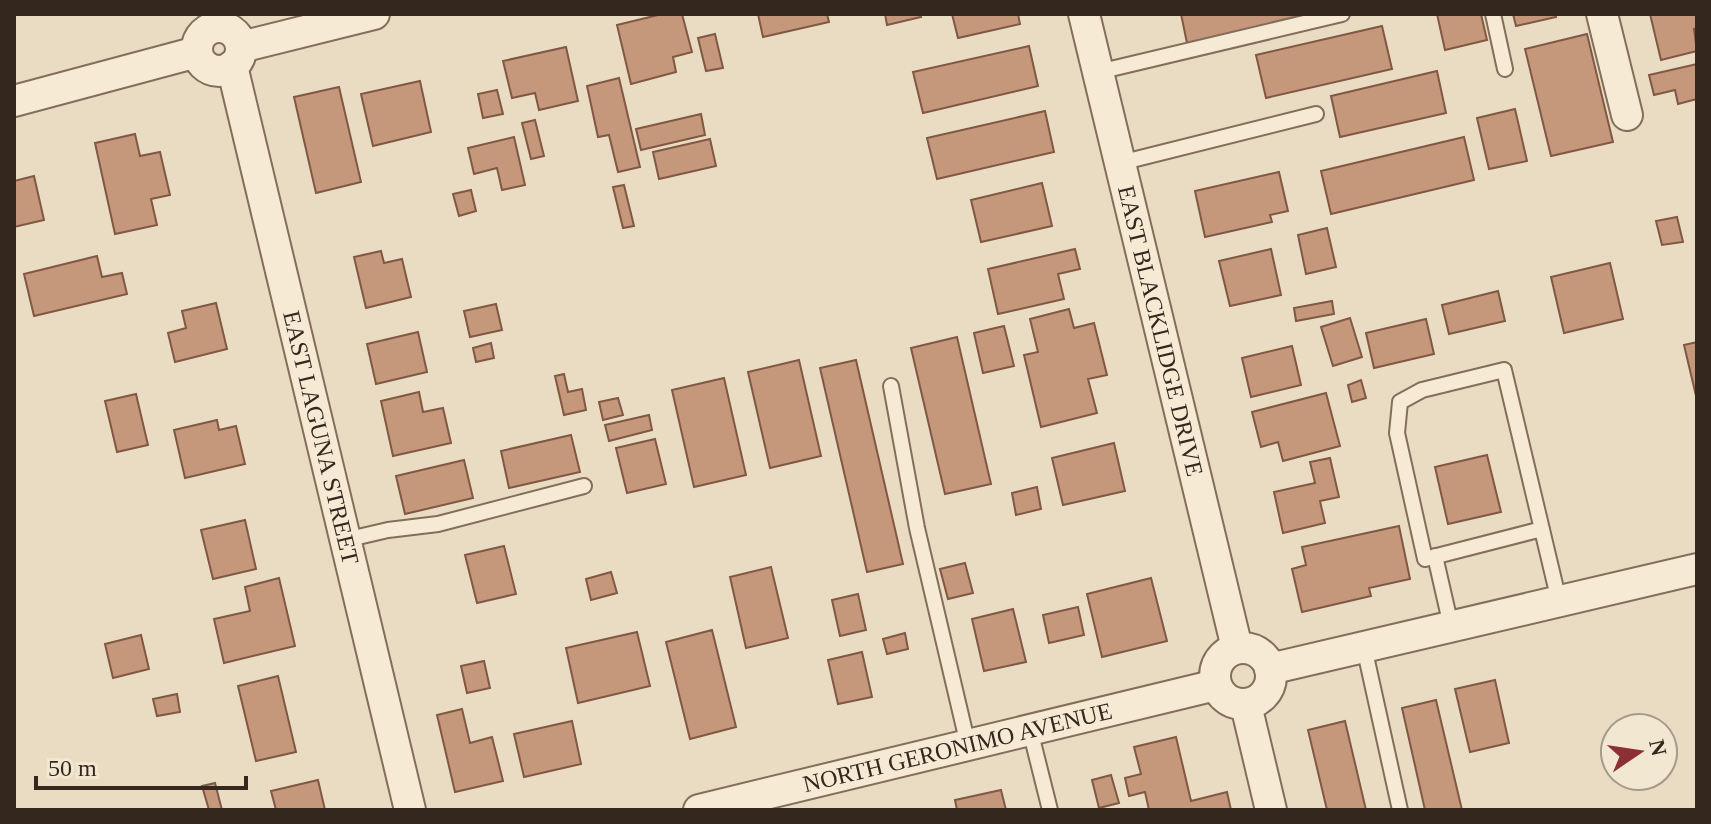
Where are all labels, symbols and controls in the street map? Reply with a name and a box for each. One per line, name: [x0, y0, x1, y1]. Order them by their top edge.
street label: EAST BLACKLIDGE DRIVE: [1113, 183, 1208, 479]
street label: EAST LAGUNA STREET: [278, 308, 364, 567]
street label: NORTH GERONIMO AVENUE: [800, 698, 1115, 797]
north arrow: [1599, 712, 1679, 792]
text: N: [1644, 737, 1672, 758]
scale bar: [36, 740, 246, 790]
text: 50 m: [48, 755, 97, 781]

